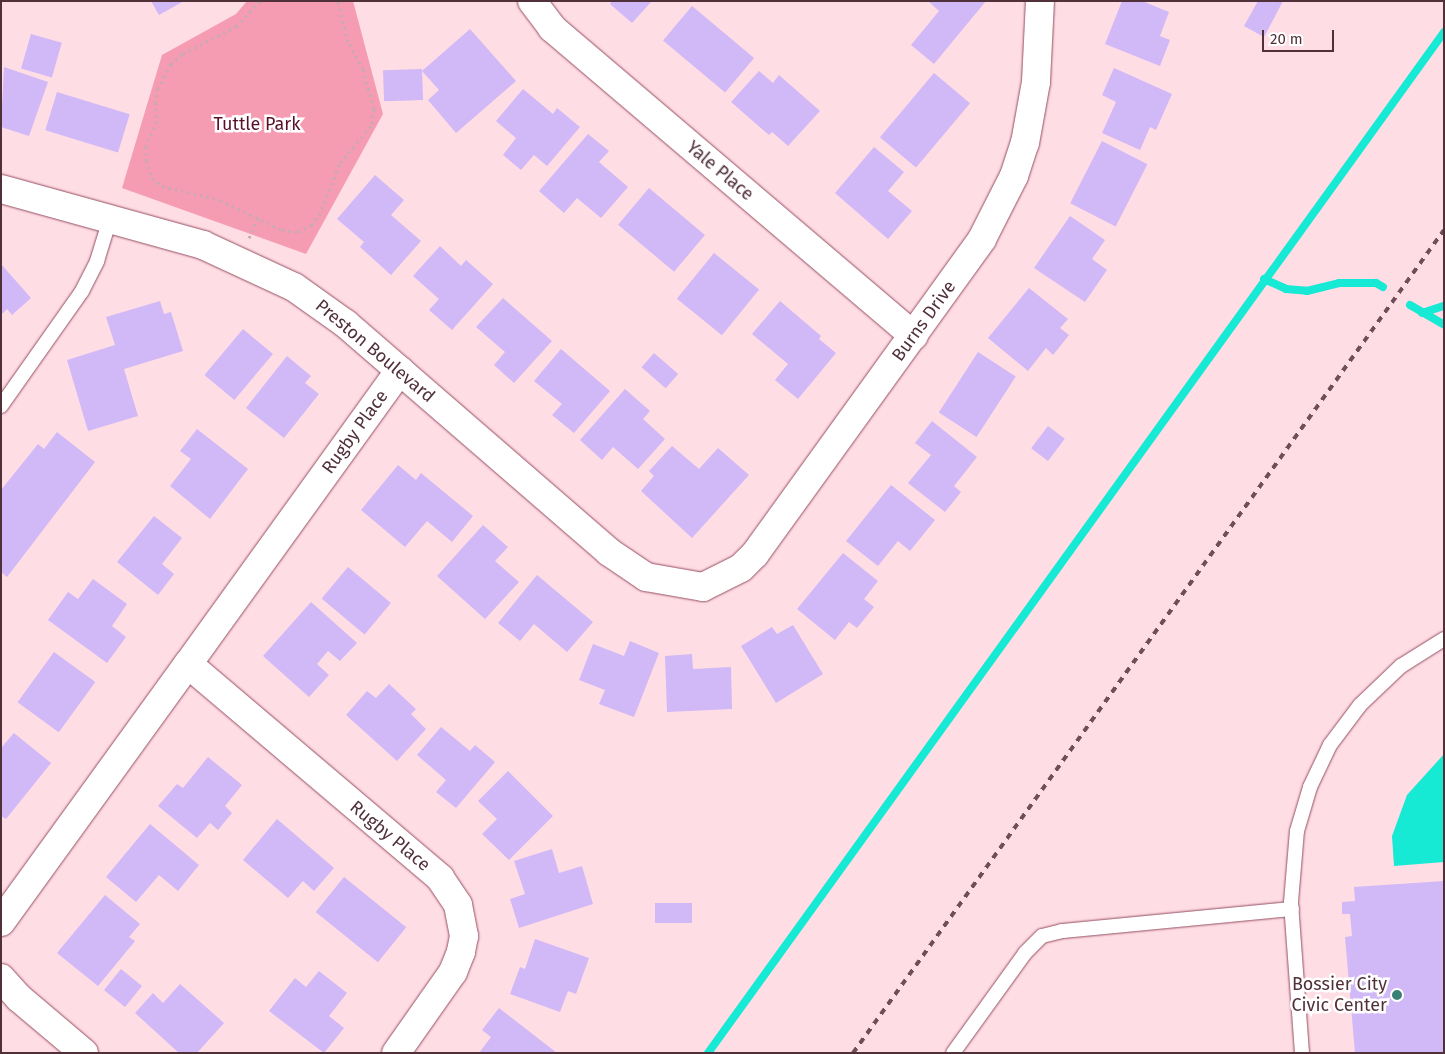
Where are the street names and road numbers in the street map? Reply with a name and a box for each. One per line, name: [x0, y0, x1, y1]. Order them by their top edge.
street label: Yale Place: [682, 137, 758, 205]
street label: Burns Drive: [888, 277, 960, 365]
street label: Preston Boulevard: [311, 295, 439, 407]
street label: Rugby Place: [317, 386, 393, 478]
street label: Rugby Place: [345, 796, 435, 876]

